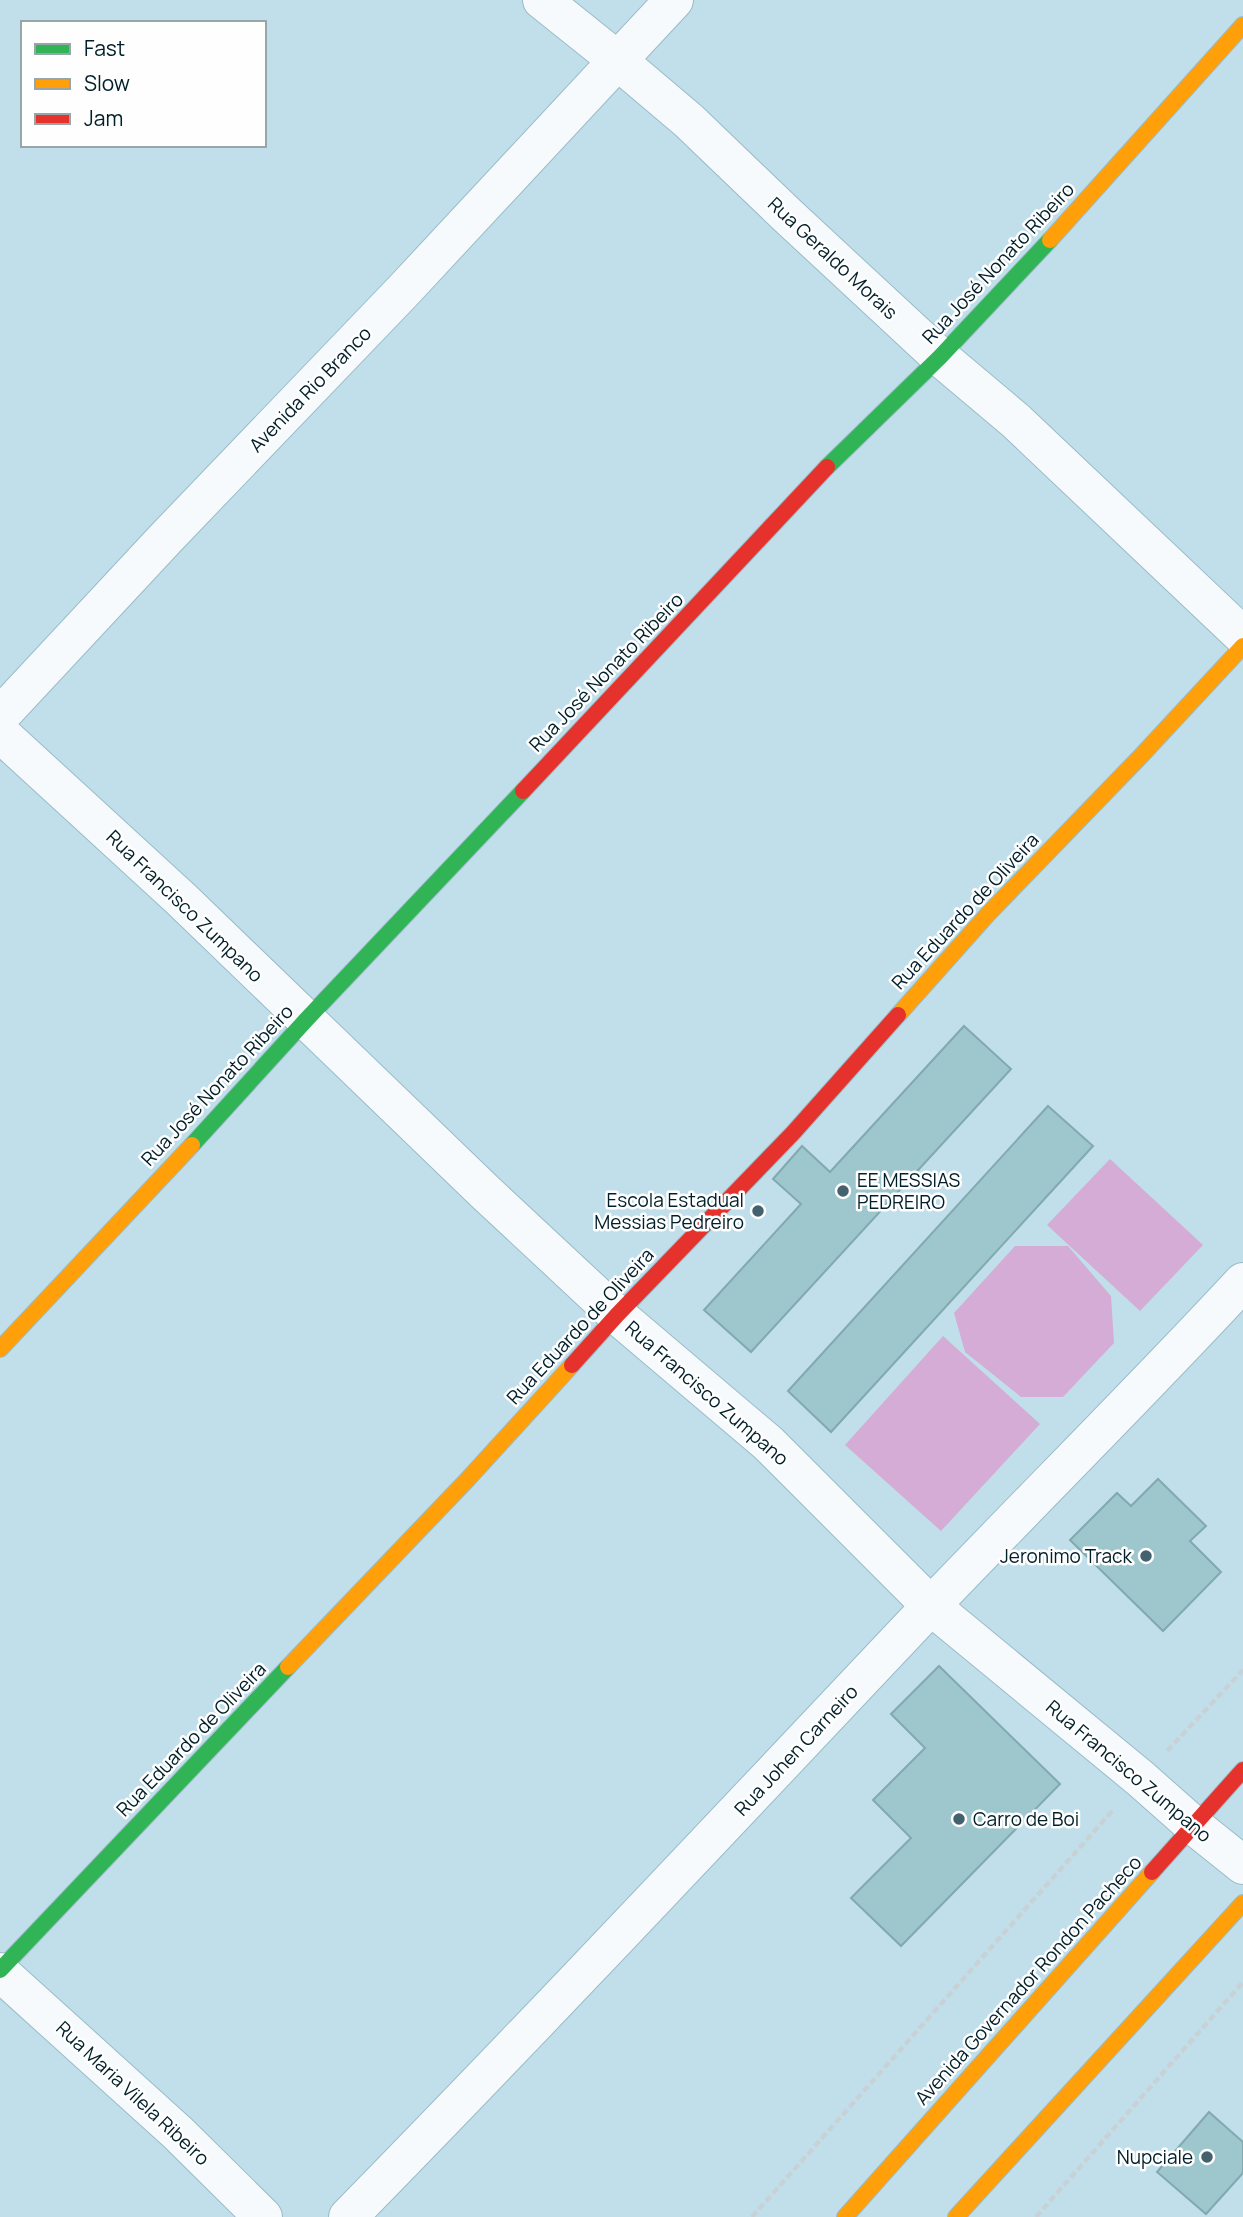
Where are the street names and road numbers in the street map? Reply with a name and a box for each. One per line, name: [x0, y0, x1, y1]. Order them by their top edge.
street label: Rua José Nonato Ribeiro: [916, 177, 1080, 349]
street label: Rua Geraldo Morais: [763, 191, 904, 325]
street label: Avenida Rio Branco: [243, 320, 377, 458]
street label: Rua José Nonato Ribeiro: [523, 587, 689, 757]
street label: Rua Francisco Zumpano: [101, 824, 269, 988]
street label: Rua Eduardo de Oliveira: [886, 827, 1044, 995]
street label: Rua José Nonato Ribeiro: [135, 999, 299, 1171]
street label: Rua Eduardo de Oliveira: [501, 1242, 659, 1410]
street label: Rua Francisco Zumpano: [620, 1315, 794, 1471]
street label: Rua Eduardo de Oliveira: [110, 1656, 272, 1822]
street label: Rua Johen Carneiro: [728, 1679, 864, 1821]
street label: Rua Francisco Zumpano: [1041, 1694, 1217, 1848]
street label: Avenida Governador Rondon Pacheco: [909, 1850, 1147, 2110]
street label: Rua Maria Vilela Ribeiro: [51, 2015, 215, 2171]

